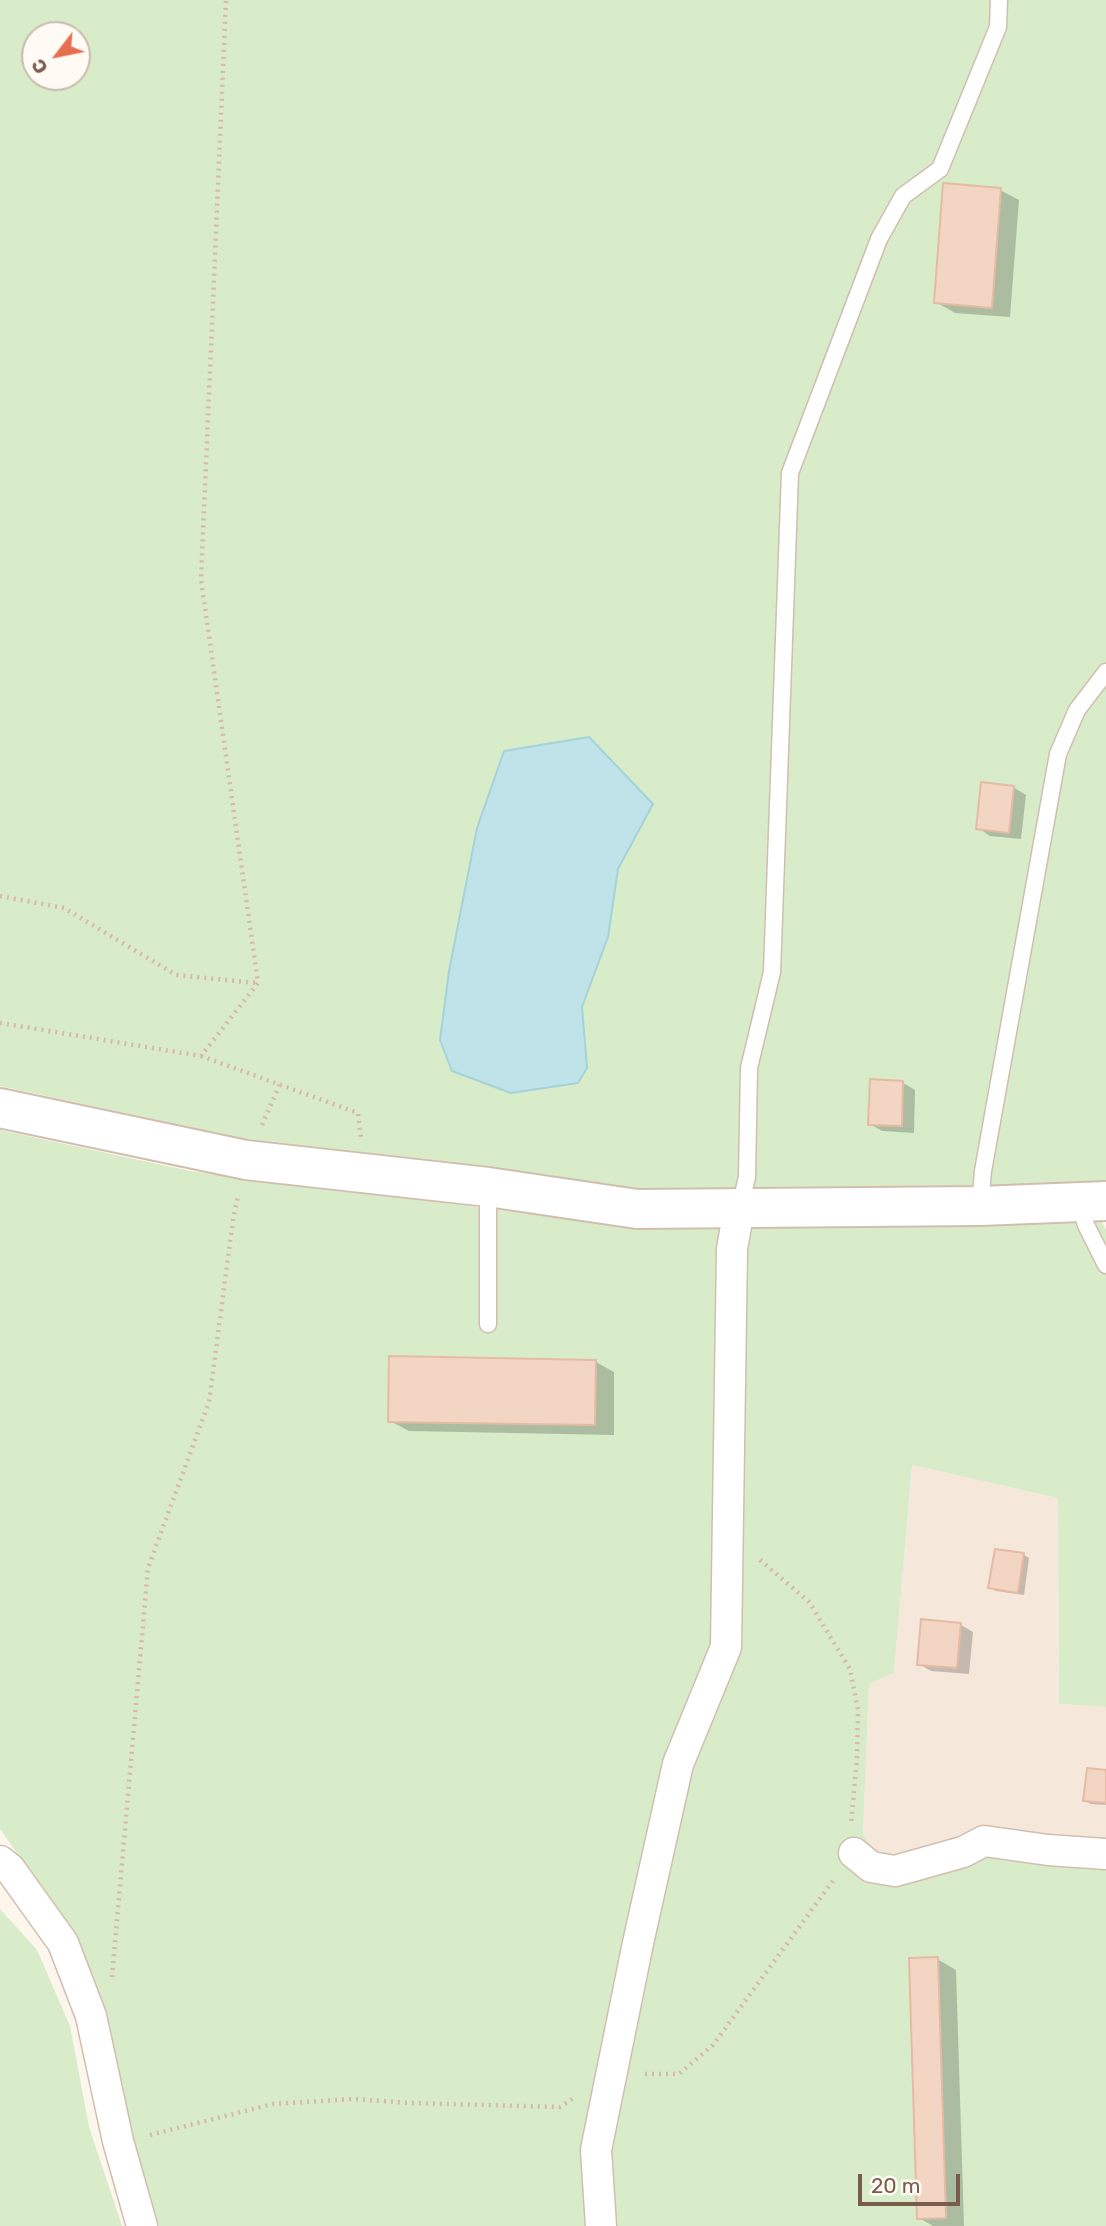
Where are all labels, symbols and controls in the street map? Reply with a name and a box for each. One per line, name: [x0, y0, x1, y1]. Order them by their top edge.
north arrow: [21, 21, 91, 91]
text: С: [26, 55, 53, 78]
scale bar: [861, 2160, 962, 2204]
text: 20 m: [871, 2173, 920, 2198]

